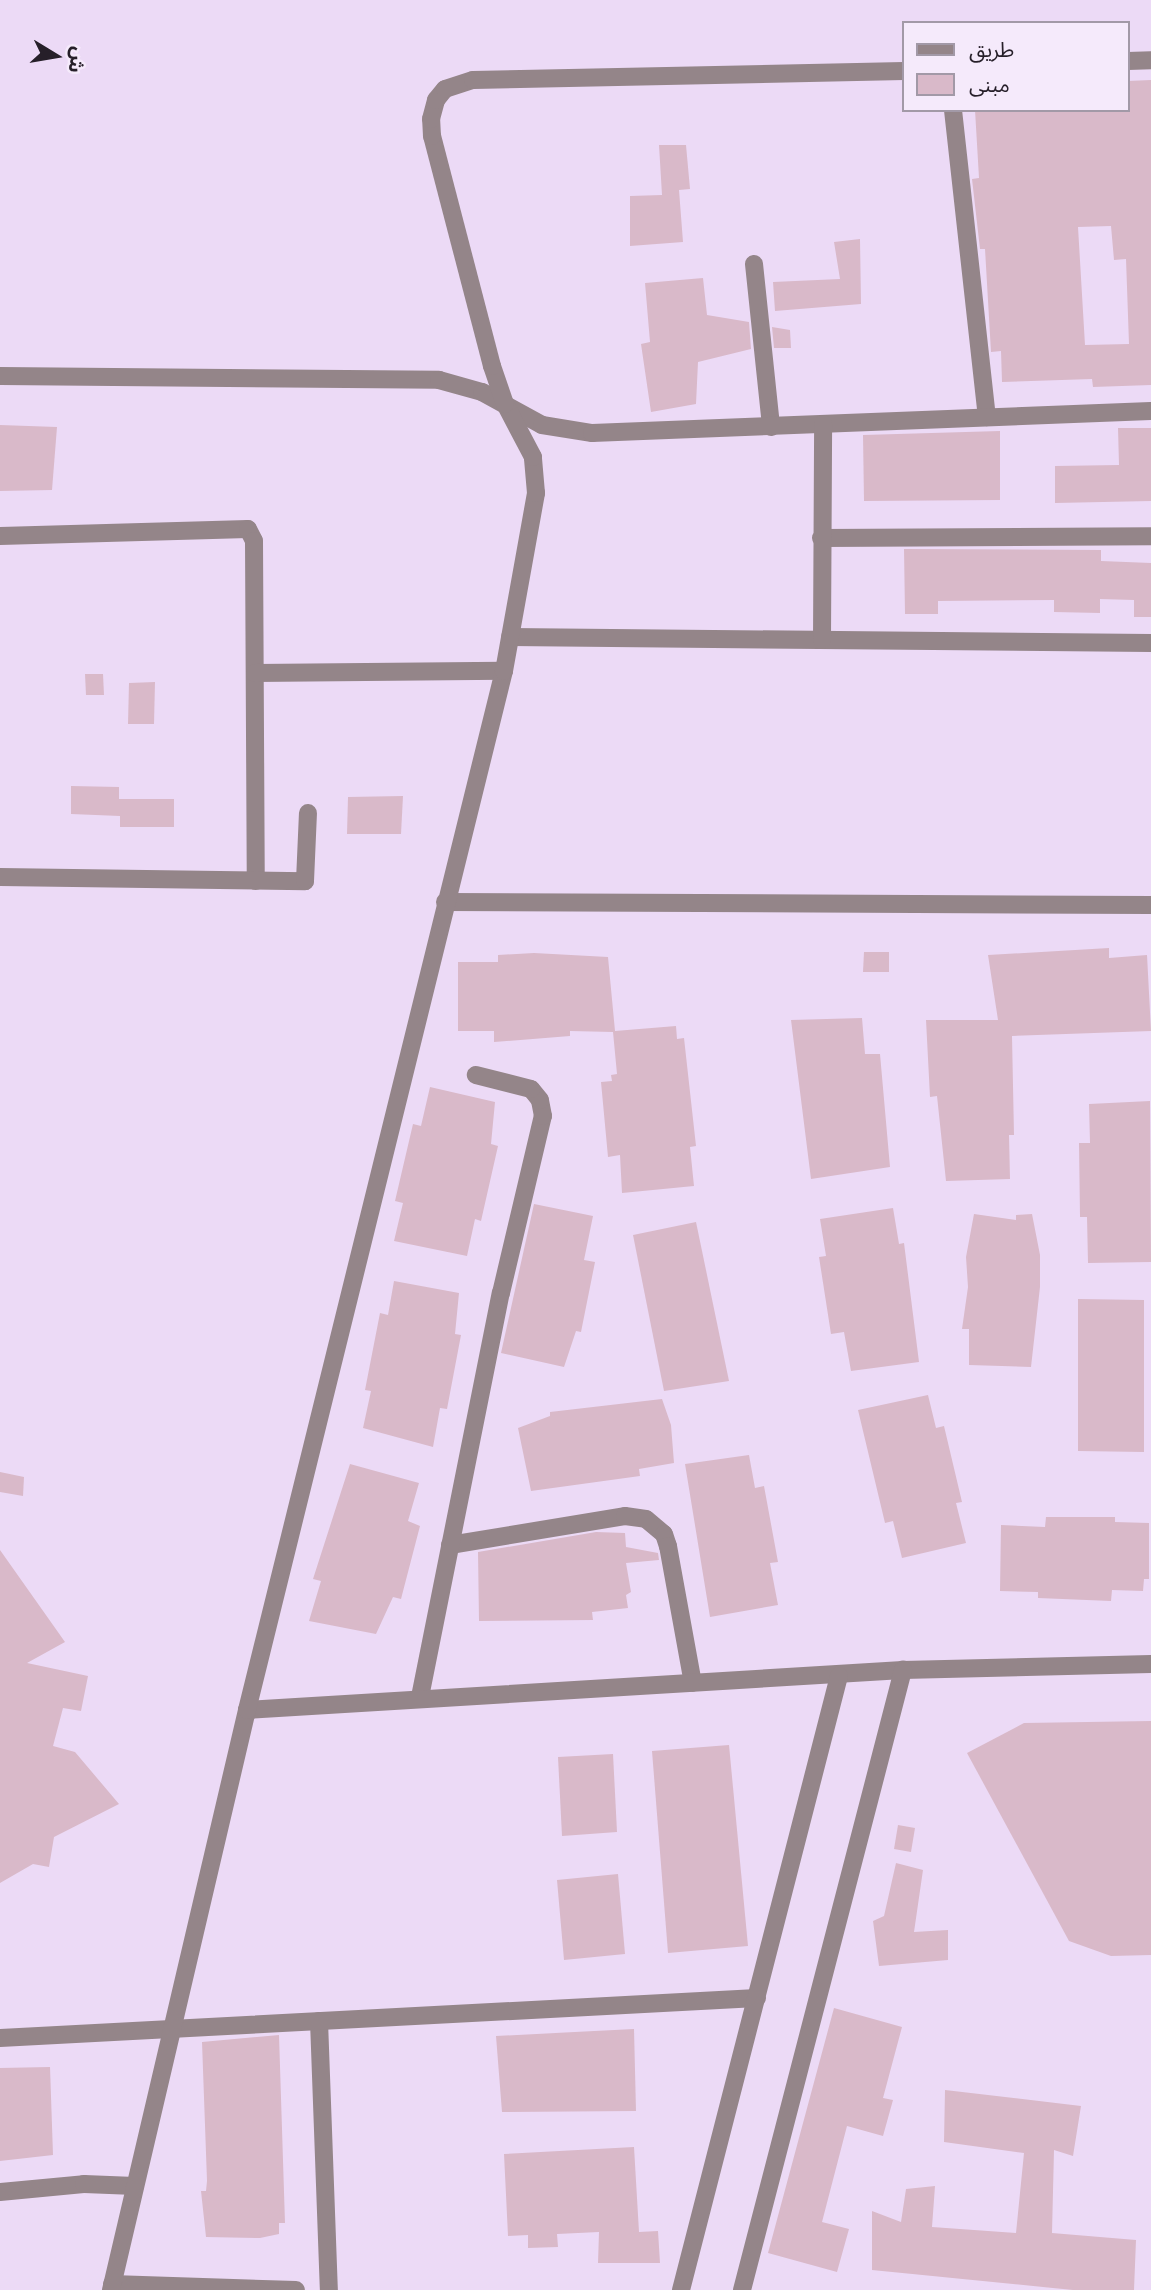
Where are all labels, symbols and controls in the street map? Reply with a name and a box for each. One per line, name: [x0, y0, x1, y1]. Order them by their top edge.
north arrow: [21, 21, 91, 91]
legend: [902, 21, 1130, 112]
text: طريق: [969, 38, 1014, 61]
text: ش: [64, 45, 90, 75]
text: مبنى: [969, 73, 1010, 96]

